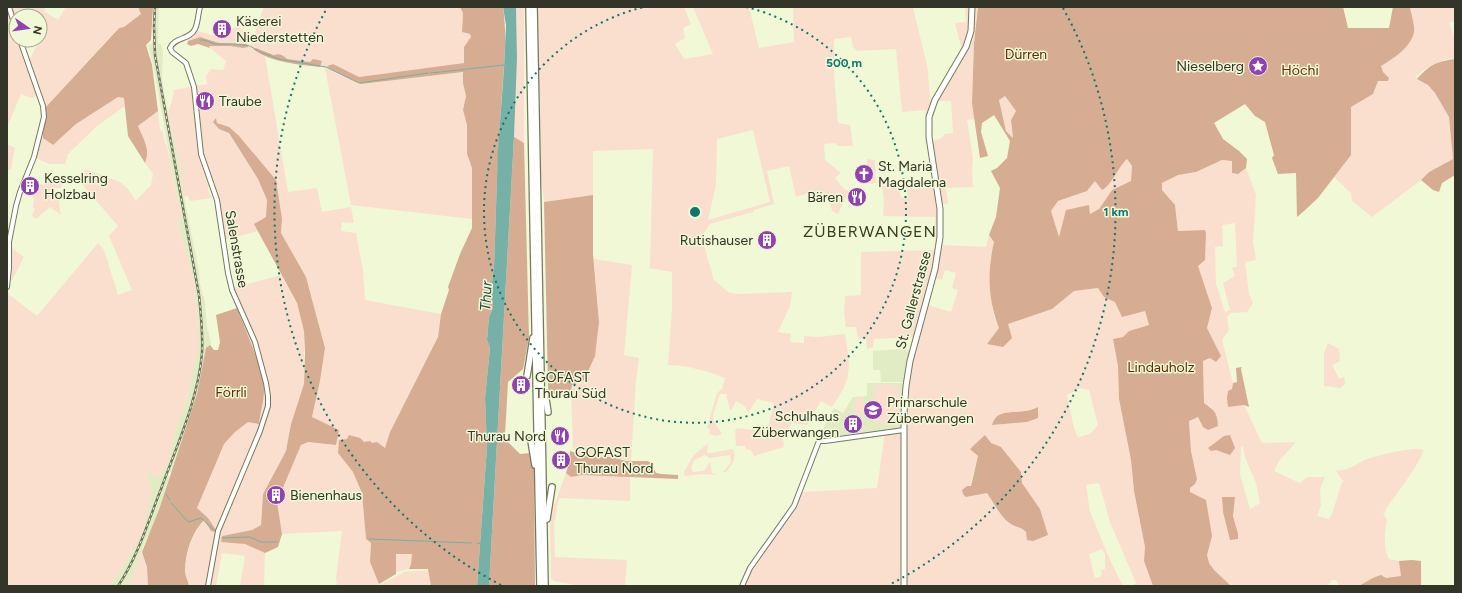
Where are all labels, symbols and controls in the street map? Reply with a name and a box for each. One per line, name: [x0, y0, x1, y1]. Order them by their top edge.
north arrow: [8, 8, 48, 48]
place label: Käserei Niederstetten: [236, 13, 324, 46]
building icon: Käserei Niederstetten: [211, 18, 233, 40]
text: N: [30, 25, 45, 36]
park label: Dürren: [1005, 46, 1047, 63]
place icon: Nieselberg: [1247, 55, 1269, 77]
text: 500 m: [826, 56, 862, 70]
place label: Nieselberg: [1176, 58, 1244, 75]
park label: Höchi: [1281, 62, 1319, 79]
restaurant icon: Traube: [194, 90, 216, 112]
place label: Traube: [219, 93, 262, 110]
place label: St. Maria Magdalena: [878, 158, 946, 191]
church icon: St. Maria Magdalena: [853, 163, 875, 185]
place label: Kesselring Holzbau: [44, 170, 108, 203]
building icon: Kesselring Holzbau: [19, 175, 41, 197]
restaurant icon: Bären: [846, 186, 868, 208]
place label: Bären: [807, 189, 843, 206]
centre of rings: [688, 205, 702, 219]
text: 1 km: [1104, 205, 1128, 219]
street label: Salenstrasse: [221, 209, 252, 290]
district label: ZÜBERWANGEN: [803, 222, 937, 241]
building icon: Rutishauser: [756, 229, 778, 251]
place label: Rutishauser: [680, 232, 753, 249]
street label: St. Gallerstrasse: [892, 249, 935, 351]
water label: Thur: [476, 280, 496, 312]
park label: Lindauholz: [1127, 359, 1195, 376]
place label: GOFAST Thurau Süd: [535, 369, 606, 402]
building icon: GOFAST Thurau Süd: [510, 374, 532, 396]
park label: Förrli: [215, 384, 247, 401]
place label: Primarschule Züberwangen: [887, 394, 974, 427]
school or university icon: Primarschule Züberwangen: [862, 399, 884, 421]
place label: Schulhaus Züberwangen: [752, 408, 839, 441]
building icon: Schulhaus Züberwangen: [842, 413, 864, 435]
restaurant icon: Thurau Nord: [549, 425, 571, 447]
place label: Thurau Nord: [468, 428, 546, 445]
place label: GOFAST Thurau Nord: [575, 444, 653, 477]
building icon: GOFAST Thurau Nord: [550, 449, 572, 471]
building icon: Bienenhaus: [265, 484, 287, 506]
place label: Bienenhaus: [290, 487, 362, 504]

